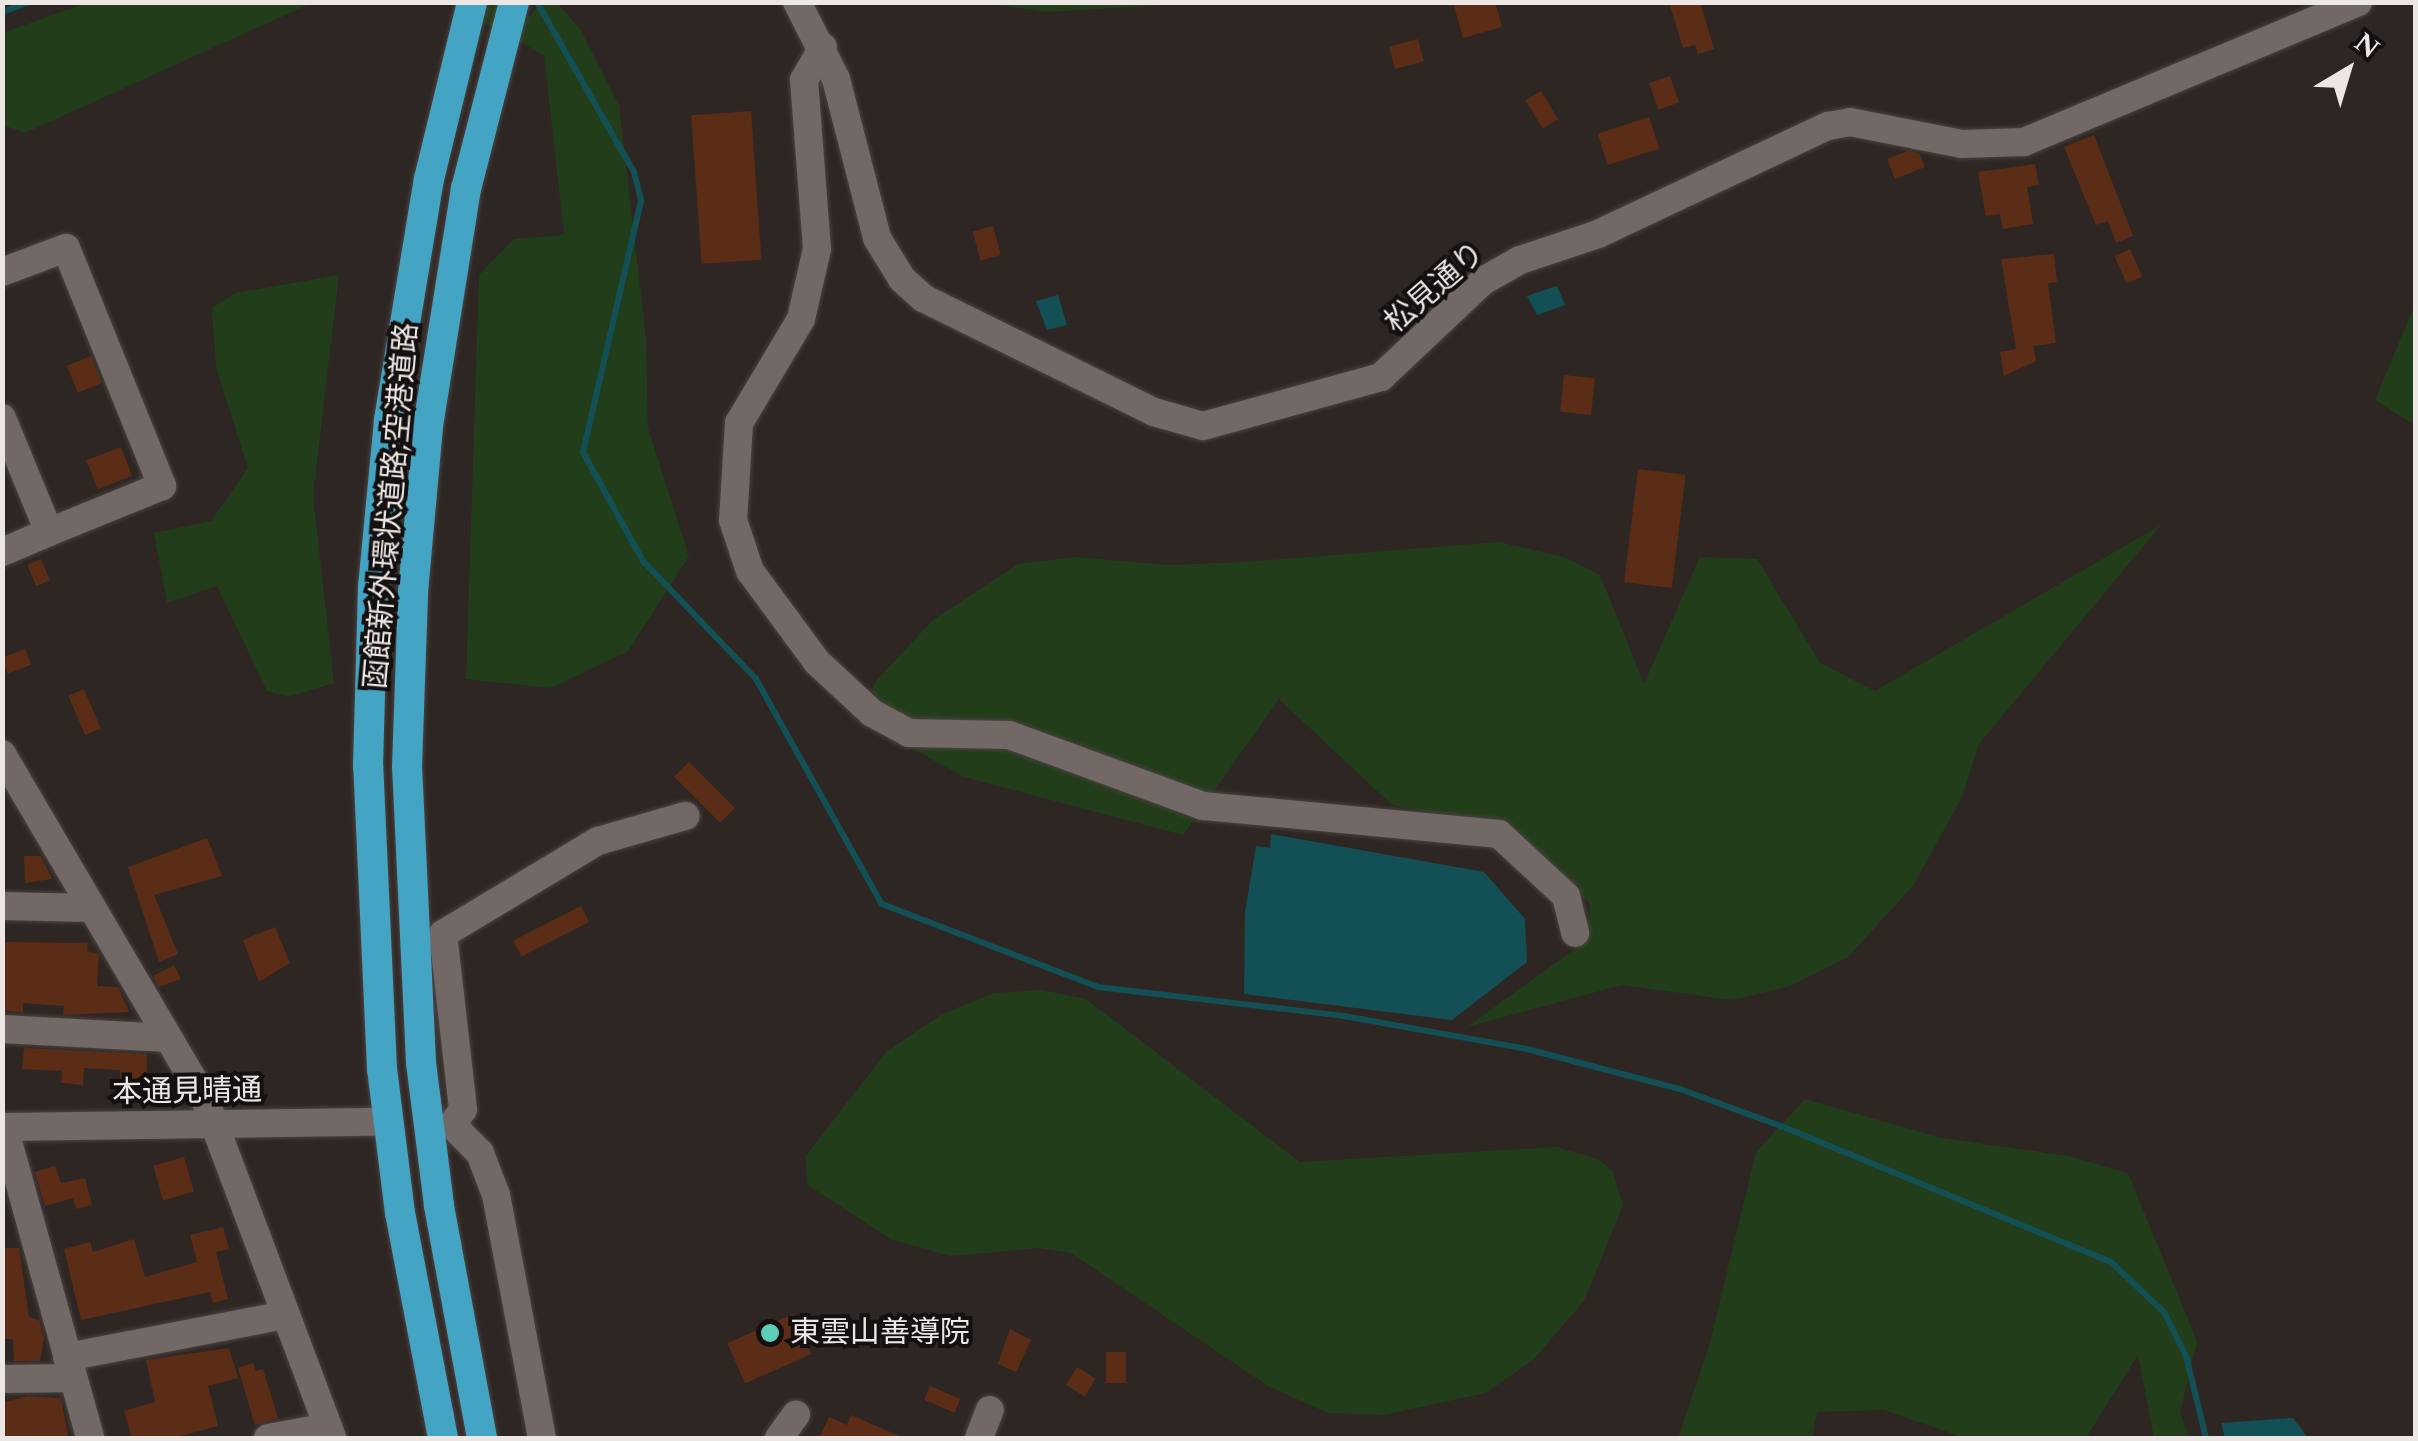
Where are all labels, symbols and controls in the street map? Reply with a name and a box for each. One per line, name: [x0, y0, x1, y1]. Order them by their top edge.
north arrow: [2298, 20, 2398, 120]
text: N: [2345, 22, 2389, 70]
street label: 松見通り: [1378, 235, 1492, 341]
street label: 函館新外環状道路;空港道路: [358, 321, 426, 691]
street label: 本通見晴通: [112, 1073, 262, 1111]
place label: 東雲山善導院: [790, 1315, 970, 1351]
marker: 東雲山善導院: [759, 1322, 781, 1344]

